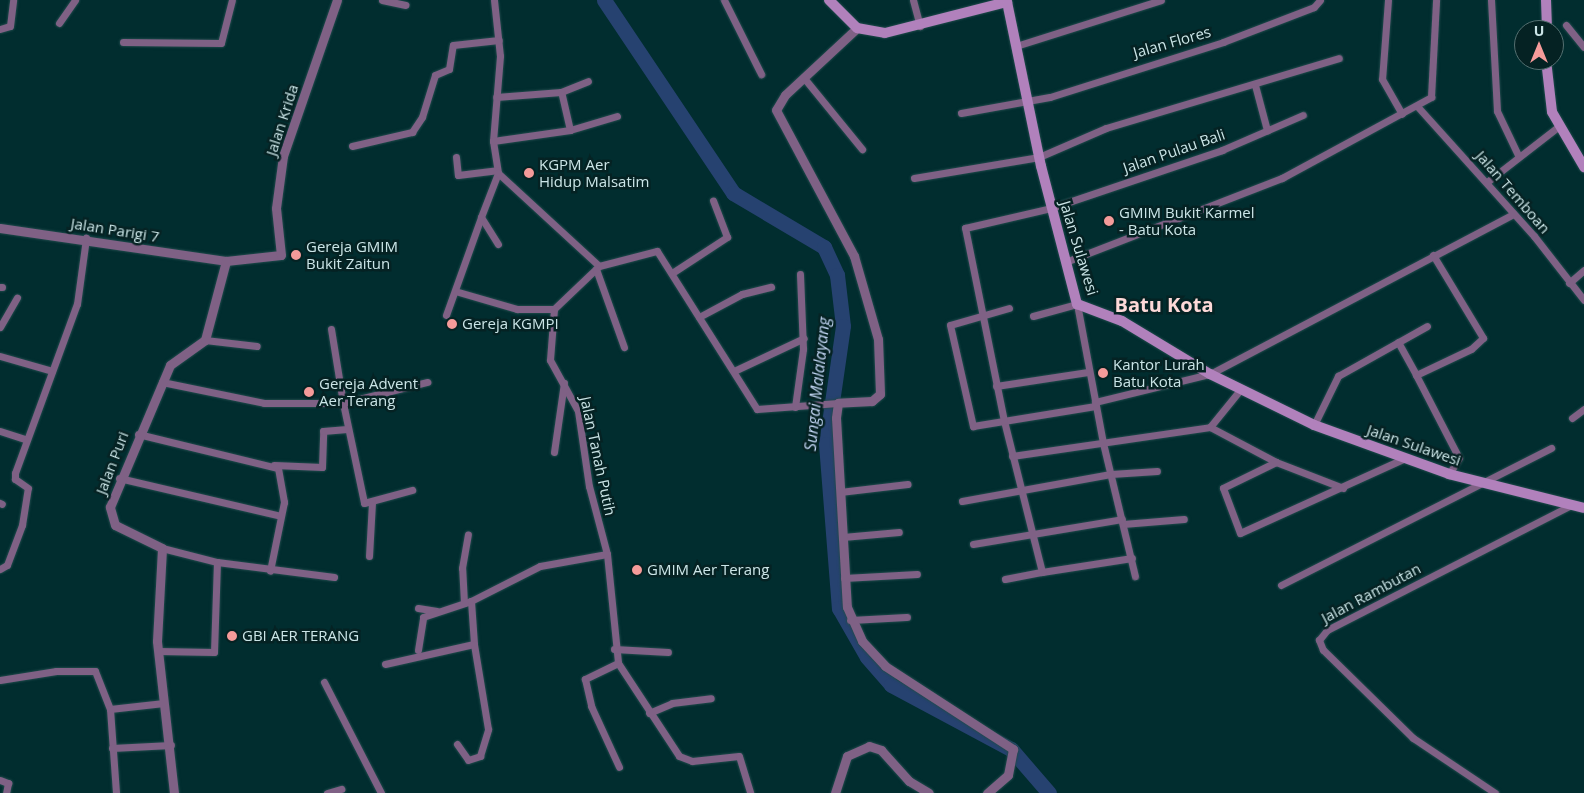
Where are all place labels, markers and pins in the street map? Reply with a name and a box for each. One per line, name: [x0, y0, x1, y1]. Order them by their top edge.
place label: KGPM Aer Hidup Malsatim: [539, 155, 649, 190]
marker: KGPM Aer Hidup Malsatim: [523, 167, 535, 179]
place label: GMIM Bukit Karmel - Batu Kota: [1119, 203, 1255, 238]
marker: GMIM Bukit Karmel - Batu Kota: [1103, 215, 1115, 227]
place label: Gereja GMIM Bukit Zaitun: [306, 237, 398, 272]
marker: Gereja GMIM Bukit Zaitun: [290, 249, 302, 261]
place label: Gereja KGMPI: [462, 315, 559, 333]
marker: Gereja KGMPI: [446, 318, 458, 330]
place label: Kantor Lurah Batu Kota: [1113, 355, 1205, 390]
marker: Kantor Lurah Batu Kota: [1097, 367, 1109, 379]
place label: Gereja Advent Aer Terang: [319, 374, 418, 409]
marker: Gereja Advent Aer Terang: [303, 386, 315, 398]
place label: GMIM Aer Terang: [647, 561, 769, 579]
marker: GMIM Aer Terang: [631, 564, 643, 576]
place label: GBI AER TERANG: [242, 627, 359, 645]
marker: GBI AER TERANG: [226, 630, 238, 642]

